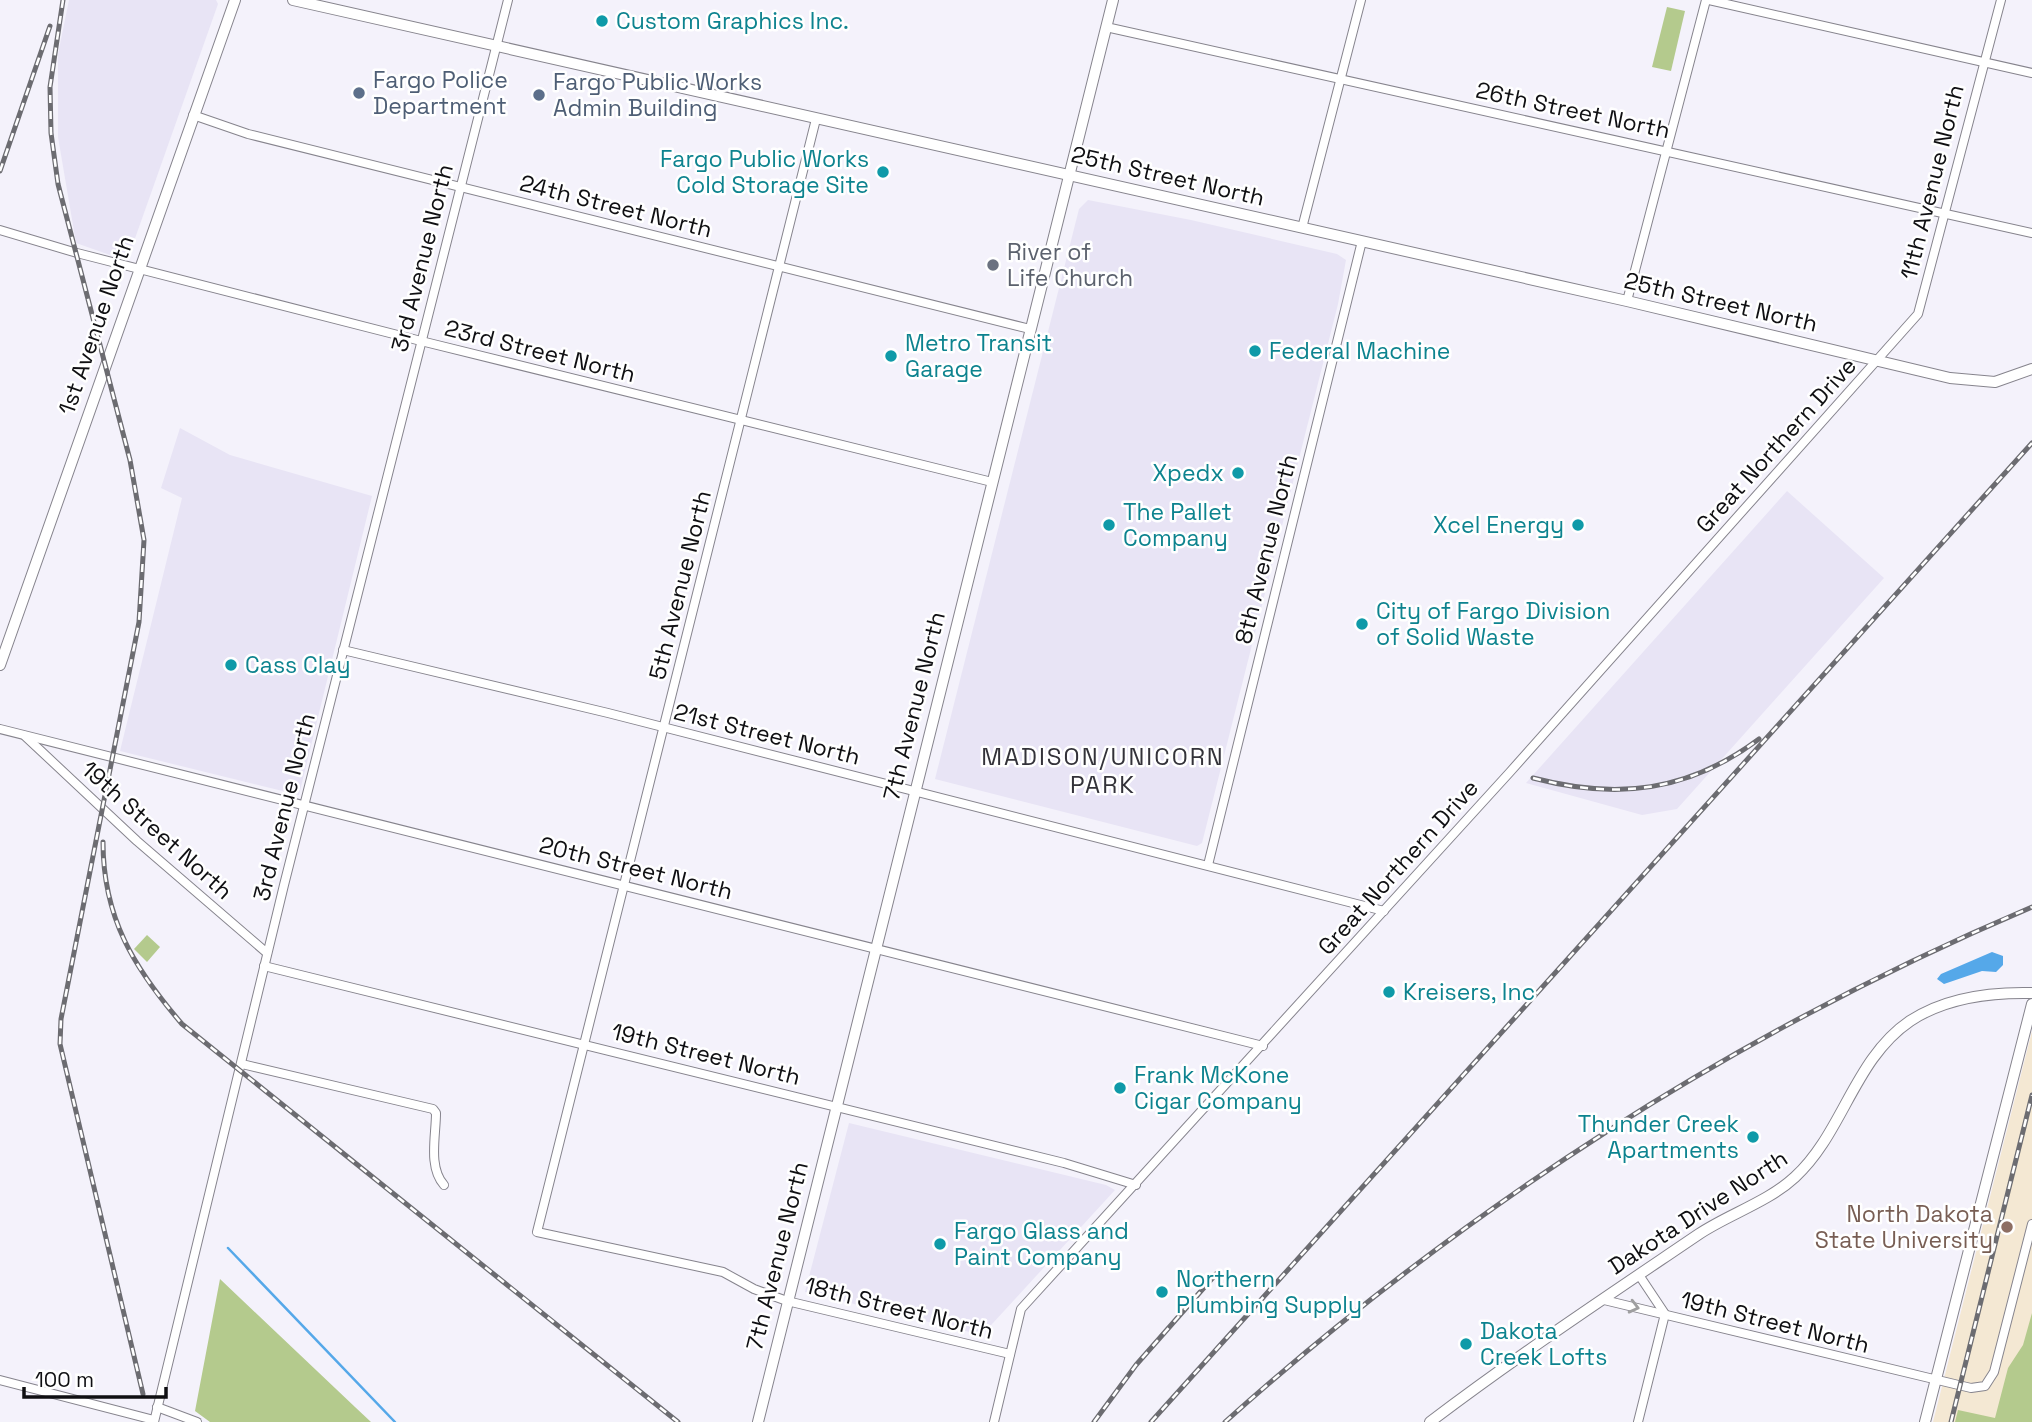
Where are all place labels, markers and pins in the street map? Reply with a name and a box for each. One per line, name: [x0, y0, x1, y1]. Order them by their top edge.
place label: Custom Graphics Inc.: [616, 6, 849, 36]
marker: Custom Graphics Inc.: [594, 13, 610, 29]
place label: Fargo Police Department: [373, 65, 508, 121]
place label: Fargo Public Works Admin Building: [553, 67, 762, 123]
marker: Fargo Police Department: [351, 85, 367, 101]
marker: Fargo Public Works Admin Building: [531, 87, 547, 103]
place label: Fargo Public Works Cold Storage Site: [660, 144, 869, 200]
marker: Fargo Public Works Cold Storage Site: [875, 164, 891, 180]
place label: River of Life Church: [1007, 237, 1133, 293]
marker: River of Life Church: [985, 257, 1001, 273]
place label: Metro Transit Garage: [905, 328, 1052, 384]
place label: Federal Machine: [1269, 336, 1450, 366]
marker: Federal Machine: [1247, 343, 1263, 359]
marker: Metro Transit Garage: [883, 348, 899, 364]
place label: Xpedx: [1152, 458, 1224, 488]
marker: Xpedx: [1230, 465, 1246, 481]
place label: The Pallet Company: [1123, 497, 1232, 553]
place label: Xcel Energy: [1433, 510, 1564, 540]
marker: The Pallet Company: [1101, 517, 1117, 533]
marker: Xcel Energy: [1570, 517, 1586, 533]
place label: City of Fargo Division of Solid Waste: [1376, 596, 1610, 652]
marker: City of Fargo Division of Solid Waste: [1354, 616, 1370, 632]
place label: Cass Clay: [245, 650, 350, 680]
marker: Cass Clay: [223, 657, 239, 673]
place label: Kreisers, Inc: [1403, 977, 1535, 1007]
marker: Kreisers, Inc: [1381, 984, 1397, 1000]
place label: Frank McKone Cigar Company: [1134, 1060, 1302, 1116]
marker: Frank McKone Cigar Company: [1112, 1080, 1128, 1096]
place label: Thunder Creek Apartments: [1578, 1109, 1739, 1165]
marker: Thunder Creek Apartments: [1745, 1129, 1761, 1145]
place label: North Dakota State University: [1815, 1199, 1993, 1255]
place label: Fargo Glass and Paint Company: [954, 1216, 1129, 1272]
marker: North Dakota State University: [1999, 1219, 2015, 1235]
marker: Fargo Glass and Paint Company: [932, 1236, 948, 1252]
place label: Northern Plumbing Supply: [1176, 1264, 1362, 1320]
marker: Northern Plumbing Supply: [1154, 1284, 1170, 1300]
place label: Dakota Creek Lofts: [1480, 1316, 1607, 1372]
marker: Dakota Creek Lofts: [1458, 1336, 1474, 1352]

